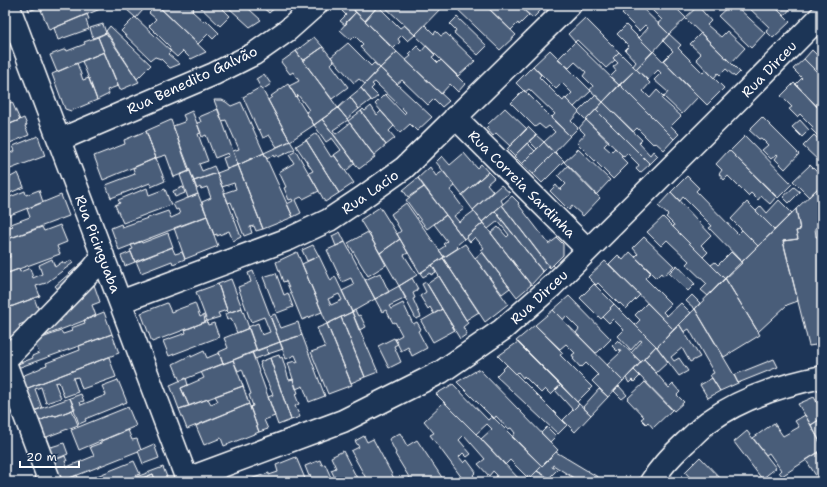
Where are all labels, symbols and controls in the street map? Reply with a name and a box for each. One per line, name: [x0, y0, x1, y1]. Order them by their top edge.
street label: Rua Dirceu: [737, 37, 801, 101]
street label: Rua Benedito Galvão: [124, 42, 260, 118]
street label: Rua Correia Sardinha: [464, 126, 580, 242]
street label: Rua Lacio: [338, 166, 402, 218]
street label: Rua Picinguaba: [71, 192, 125, 296]
street label: Rua Dirceu: [506, 266, 572, 328]
scale bar: [20, 443, 79, 469]
text: 20 m: [26, 449, 57, 465]

